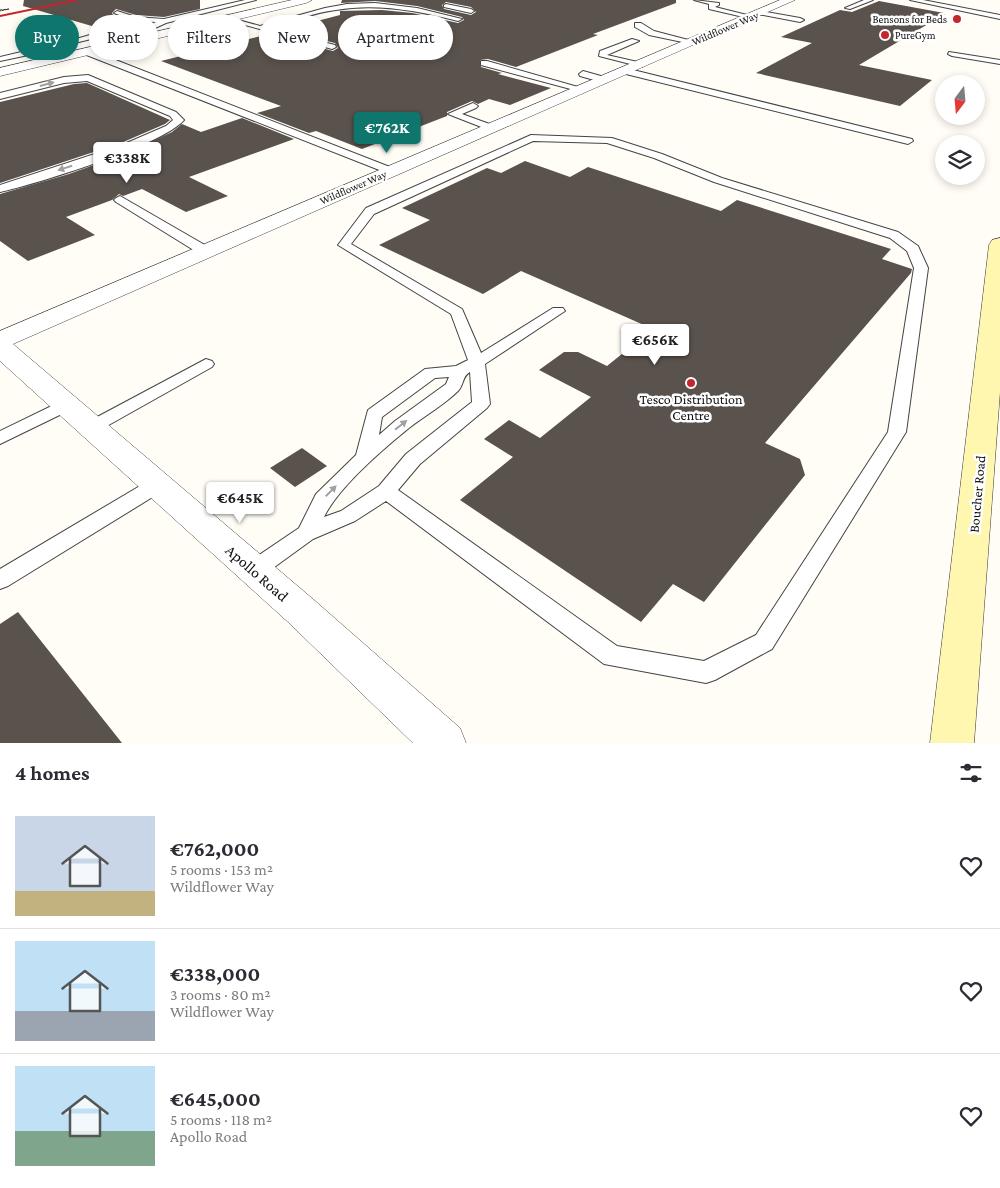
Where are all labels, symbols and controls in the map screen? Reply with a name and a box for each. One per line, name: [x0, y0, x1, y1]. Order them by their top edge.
street label: Wildflower Way: [690, 8, 761, 48]
place label: Bensons for Beds: [873, 13, 947, 25]
marker: Bensons for Beds: [951, 13, 963, 25]
chip: Buy: [15, 15, 79, 60]
chip: Rent: [89, 15, 158, 60]
chip: Filters: [168, 15, 249, 60]
chip: New: [259, 15, 328, 60]
chip: Apartment: [338, 15, 453, 60]
marker: PureGym: [879, 29, 891, 41]
place label: PureGym: [895, 29, 936, 42]
north arrow: [935, 75, 985, 125]
map controls: [935, 75, 985, 185]
one-way arrow: [40, 80, 55, 88]
pin: €762K: [352, 112, 422, 154]
text: €762K: [365, 119, 409, 136]
button: layers: [935, 135, 985, 185]
pin: €338K: [92, 142, 162, 184]
text: €338K: [104, 149, 150, 166]
one-way arrow: [57, 165, 72, 172]
street label: Wildflower Way: [318, 167, 389, 207]
pin: €656K: [620, 324, 690, 366]
text: €656K: [632, 331, 678, 348]
marker: Tesco Distribution Centre: [685, 377, 697, 389]
place label: Tesco Distribution Centre: [639, 391, 743, 423]
one-way arrow: [395, 420, 408, 431]
street label: Boucher Road: [966, 454, 988, 533]
pin: €645K: [205, 482, 275, 524]
one-way arrow: [324, 485, 336, 497]
text: €645K: [217, 489, 263, 506]
street label: Apollo Road: [222, 541, 292, 606]
icon: filters: [957, 759, 985, 787]
text: 4 homes: [15, 761, 89, 785]
icon: home: [55, 836, 115, 896]
text: €762,000: [170, 837, 259, 861]
icon: heart: [957, 852, 985, 880]
text: 5 rooms · 153 m²: [170, 861, 273, 878]
text: Wildflower Way: [170, 878, 274, 895]
icon: home: [55, 961, 115, 1021]
text: €338,000: [170, 962, 260, 986]
icon: heart: [957, 977, 985, 1005]
text: 3 rooms · 80 m²: [170, 986, 271, 1003]
text: Wildflower Way: [170, 1003, 274, 1020]
icon: home: [55, 1086, 115, 1146]
text: €645,000: [170, 1087, 261, 1111]
icon: heart: [957, 1102, 985, 1130]
text: 5 rooms · 118 m²: [170, 1111, 272, 1128]
text: Apollo Road: [170, 1128, 247, 1145]

